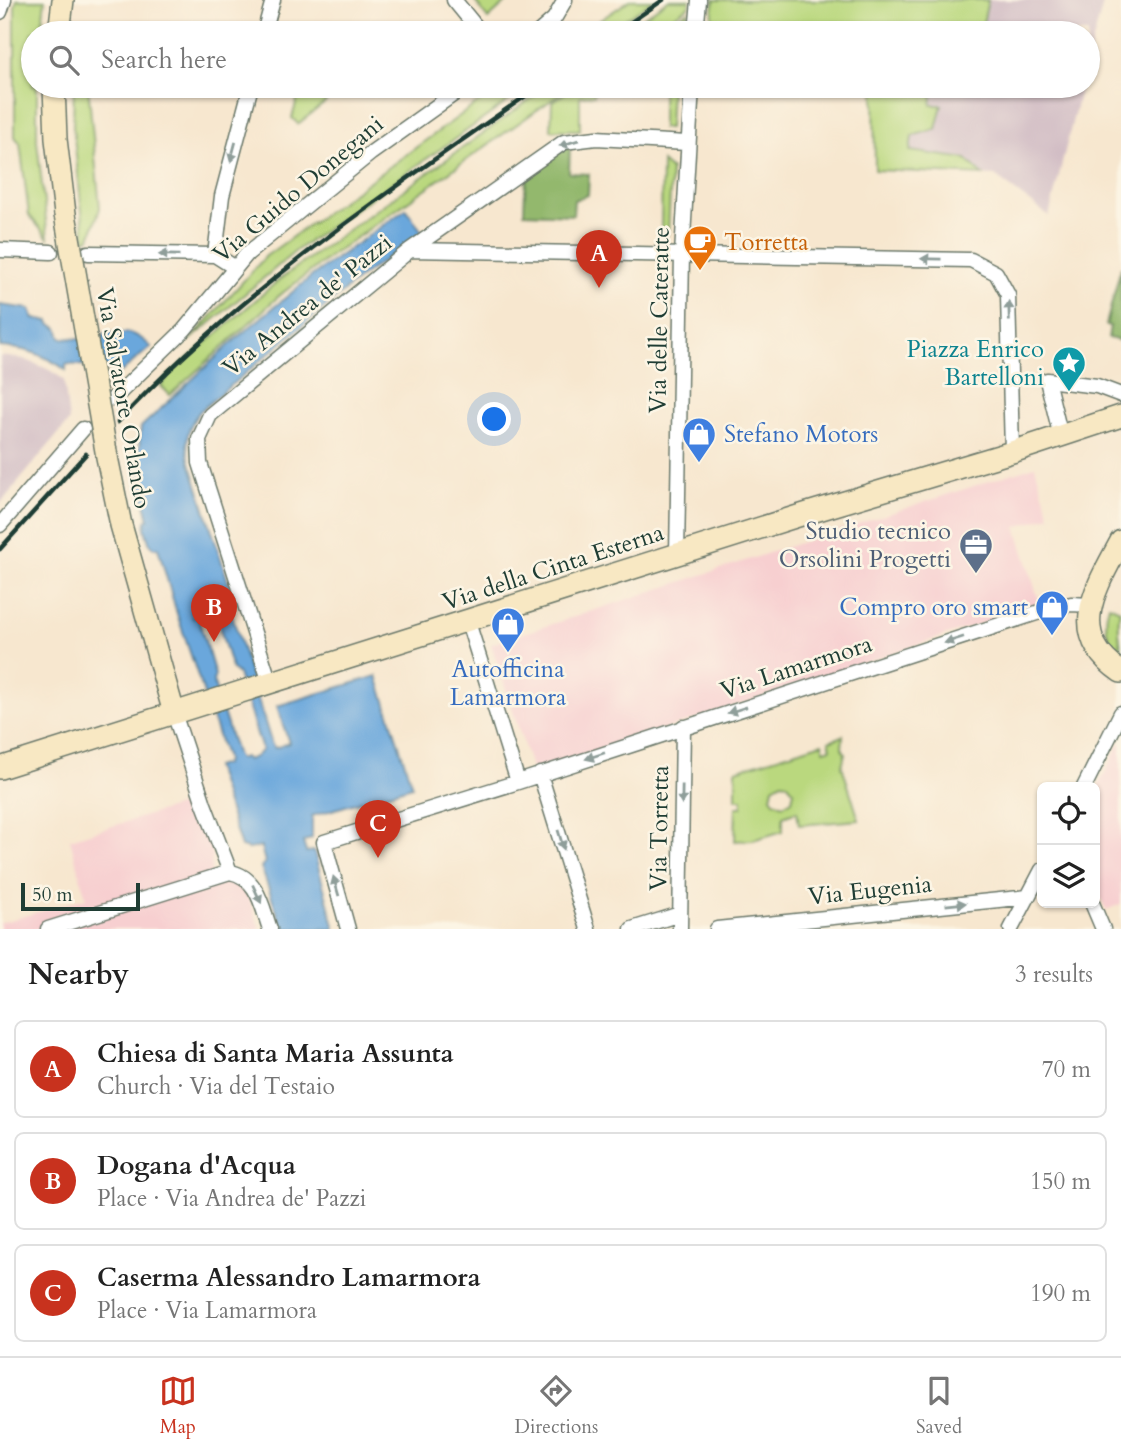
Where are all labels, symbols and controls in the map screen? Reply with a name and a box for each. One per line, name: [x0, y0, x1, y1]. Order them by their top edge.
search box: [21, 21, 1100, 98]
icon: search: [45, 41, 83, 79]
text: Search here: [101, 42, 227, 77]
street label: Via Guido Donegani: [206, 108, 391, 271]
one-way arrow: [558, 139, 579, 149]
one-way arrow: [228, 142, 238, 163]
cafe icon: Torretta: [681, 223, 719, 272]
street label: Via Andrea de' Pazzi: [216, 226, 399, 384]
street label: Via delle Cateratte: [641, 226, 678, 414]
place label: Torretta: [724, 226, 809, 259]
pin: A: [576, 230, 622, 288]
one-way arrow: [158, 249, 180, 260]
one-way arrow: [920, 253, 942, 265]
street label: Via Salvatore Orlando: [88, 285, 159, 511]
one-way arrow: [1003, 299, 1014, 321]
place label: Piazza Enrico Bartelloni: [907, 333, 1044, 394]
place icon: Piazza Enrico Bartelloni: [1050, 344, 1088, 393]
your location: [477, 402, 511, 436]
shop icon: Stefano Motors: [680, 415, 718, 464]
place label: Stefano Motors: [724, 418, 878, 451]
place label: Studio tecnico Orsolini Progetti: [779, 515, 951, 576]
street label: Via della Cinta Esterna: [438, 516, 669, 619]
office icon: Studio tecnico Orsolini Progetti: [957, 526, 995, 575]
pin: B: [191, 584, 237, 642]
shop icon: Compro oro smart: [1033, 588, 1071, 637]
place label: Compro oro smart: [839, 591, 1028, 624]
shop icon: Autofficina Lamarmora: [489, 605, 527, 654]
street label: Via Lamarmora: [716, 627, 877, 708]
one-way arrow: [943, 635, 964, 646]
place label: Autofficina Lamarmora: [450, 653, 567, 714]
one-way arrow: [727, 705, 748, 715]
one-way arrow: [585, 751, 606, 762]
street label: Via Torretta: [642, 764, 677, 891]
map controls: [1037, 782, 1100, 908]
button: locate: [1037, 782, 1100, 845]
one-way arrow: [676, 785, 688, 807]
pin: C: [355, 800, 401, 858]
one-way arrow: [556, 829, 566, 850]
button: layers: [1037, 845, 1100, 908]
street label: Via Eugenia: [807, 868, 934, 913]
one-way arrow: [330, 874, 341, 896]
scale bar: [21, 880, 140, 912]
text: 50 m: [32, 882, 73, 908]
one-way arrow: [252, 884, 263, 905]
one-way arrow: [945, 899, 967, 910]
text: Nearby: [28, 954, 129, 995]
text: 3 results: [1015, 959, 1093, 990]
text: Chiesa di Santa Maria Assunta: [97, 1036, 454, 1071]
text: A: [44, 1054, 62, 1085]
text: 70 m: [1042, 1054, 1091, 1085]
text: Church · Via del Testaio: [97, 1071, 335, 1102]
text: Dogana d'Acqua: [97, 1148, 296, 1183]
text: B: [45, 1166, 61, 1197]
text: 150 m: [1030, 1166, 1091, 1197]
text: Place · Via Andrea de' Pazzi: [97, 1183, 366, 1214]
text: Caserma Alessandro Lamarmora: [97, 1260, 481, 1295]
text: C: [44, 1278, 62, 1309]
text: 190 m: [1030, 1278, 1091, 1309]
text: Place · Via Lamarmora: [97, 1295, 317, 1326]
tab: Map: [159, 1372, 197, 1440]
tab: Directions: [515, 1372, 598, 1440]
tab: Saved: [916, 1372, 962, 1440]

